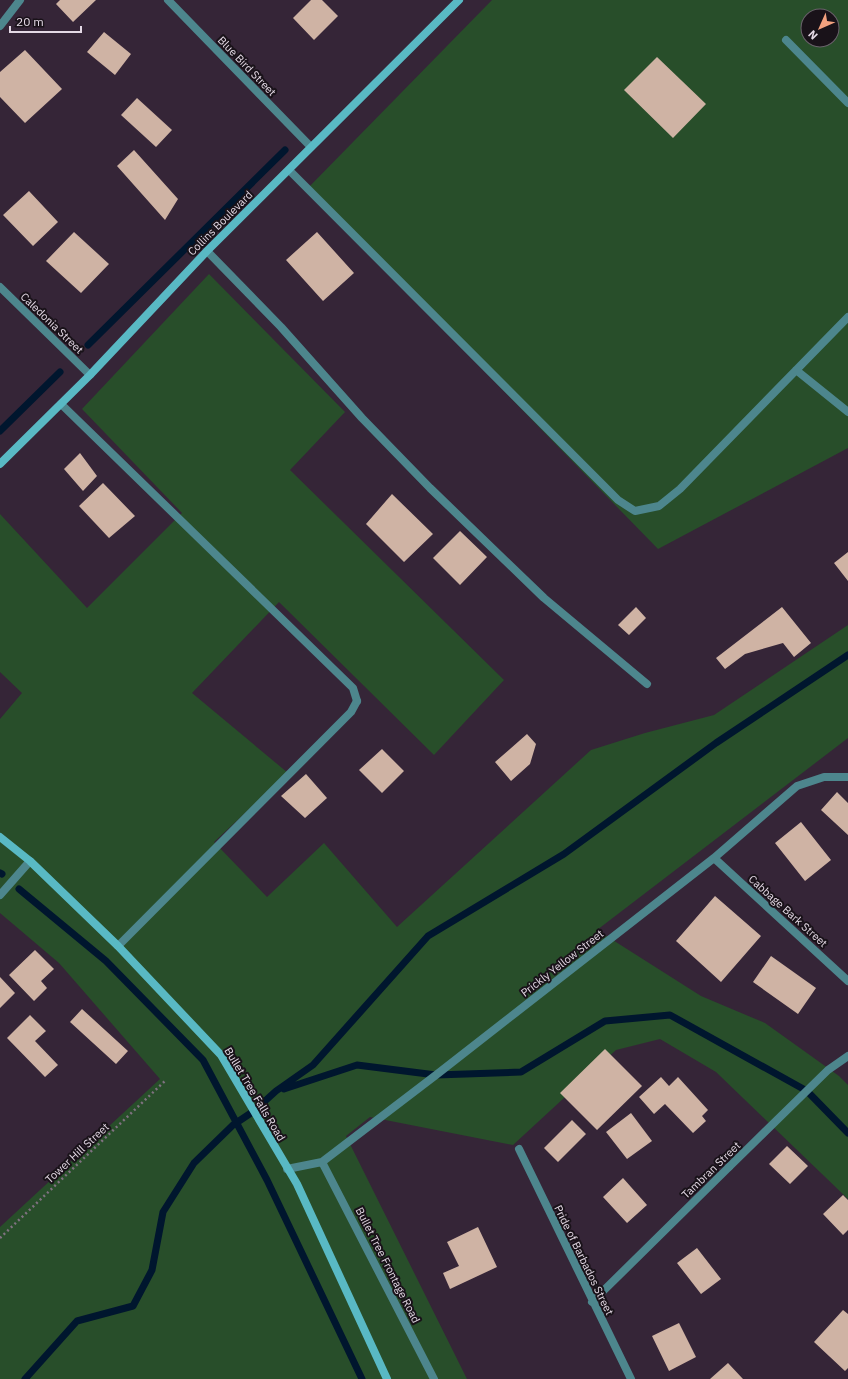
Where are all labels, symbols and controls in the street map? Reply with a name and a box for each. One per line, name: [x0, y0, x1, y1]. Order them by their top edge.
scale bar: [10, 8, 81, 34]
north arrow: [800, 8, 840, 48]
text: 20 m: [16, 14, 44, 29]
text: N: [805, 27, 821, 43]
street label: Blue Bird Street: [215, 33, 279, 99]
street label: Collins Boulevard: [185, 188, 255, 258]
street label: Caledonia Street: [18, 290, 86, 357]
street label: Cabbage Bark Street: [746, 872, 830, 950]
street label: Prickly Yellow Street: [518, 926, 606, 1000]
street label: Bullet Tree Falls Road: [221, 1045, 289, 1143]
street label: Tower Hill Street: [42, 1120, 112, 1186]
street label: Tambran Street: [679, 1138, 743, 1202]
street label: Pride of Barbados Street: [551, 1203, 617, 1317]
street label: Bullet Tree Frontage Road: [353, 1205, 423, 1325]

